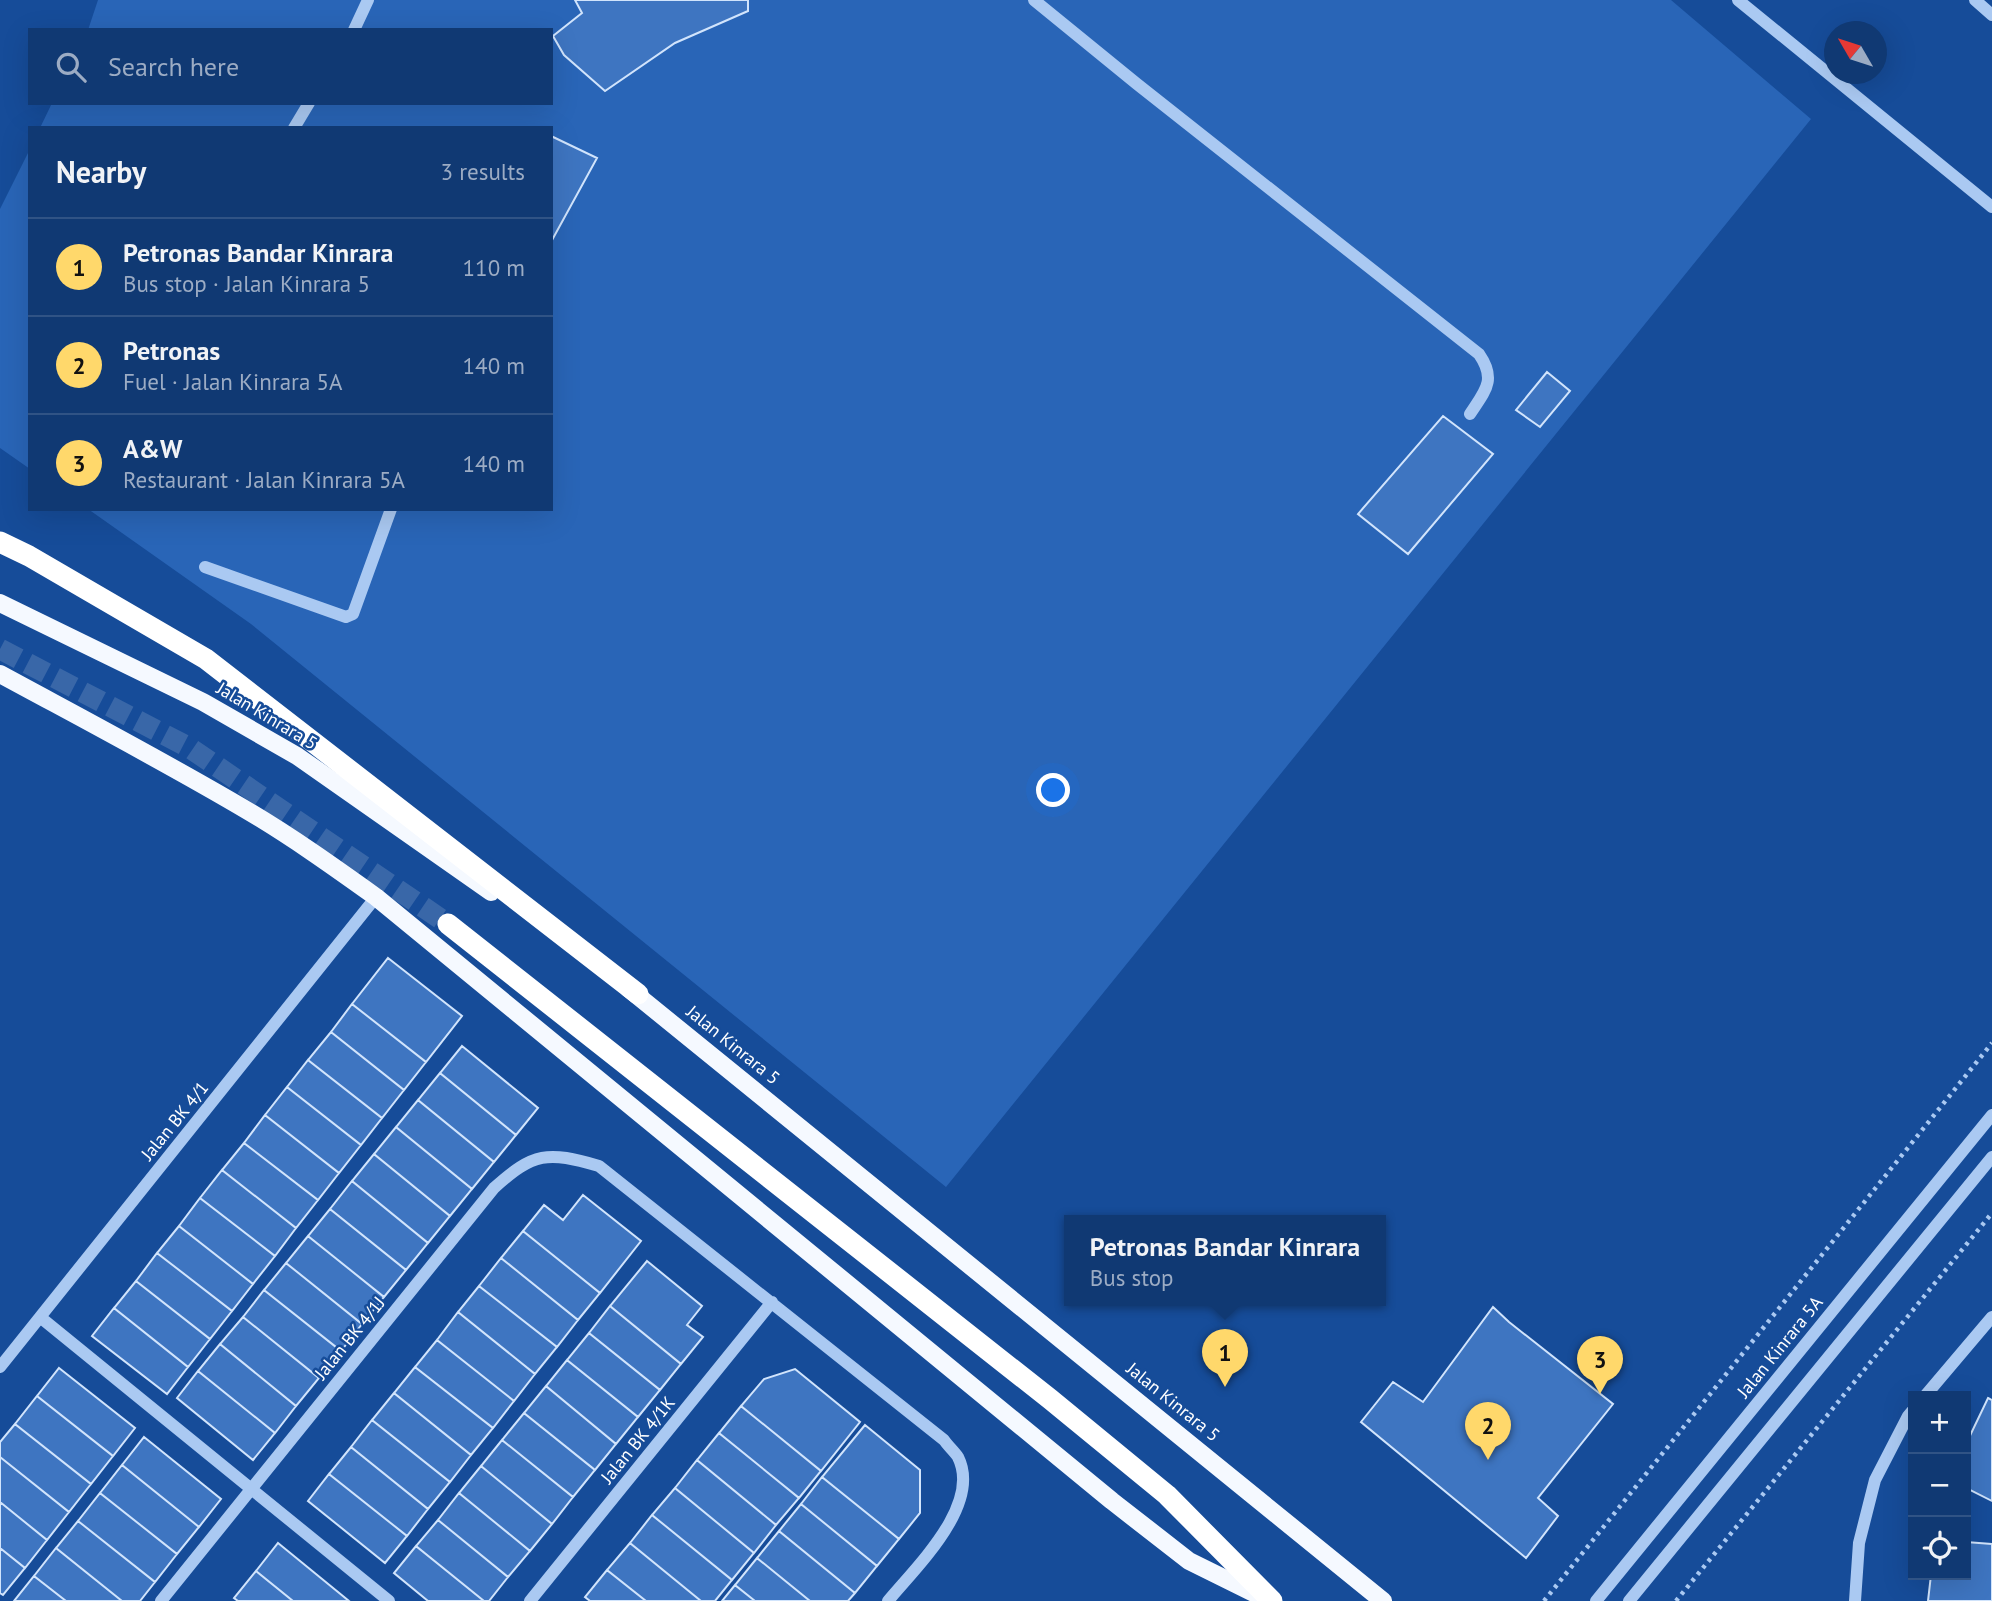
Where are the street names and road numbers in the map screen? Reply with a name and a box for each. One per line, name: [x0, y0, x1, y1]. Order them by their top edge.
street label: Jalan Kinrara 5: [212, 676, 322, 755]
street label: Jalan Kinrara 5: [681, 999, 785, 1089]
street label: Jalan BK 4/1: [135, 1077, 213, 1166]
street label: Jalan Kinrara 5A: [1731, 1291, 1828, 1403]
street label: Jalan BK 4/1J: [309, 1292, 390, 1385]
street label: Jalan Kinrara 5: [1121, 1356, 1225, 1446]
street label: Jalan BK 4/1K: [595, 1391, 680, 1489]

